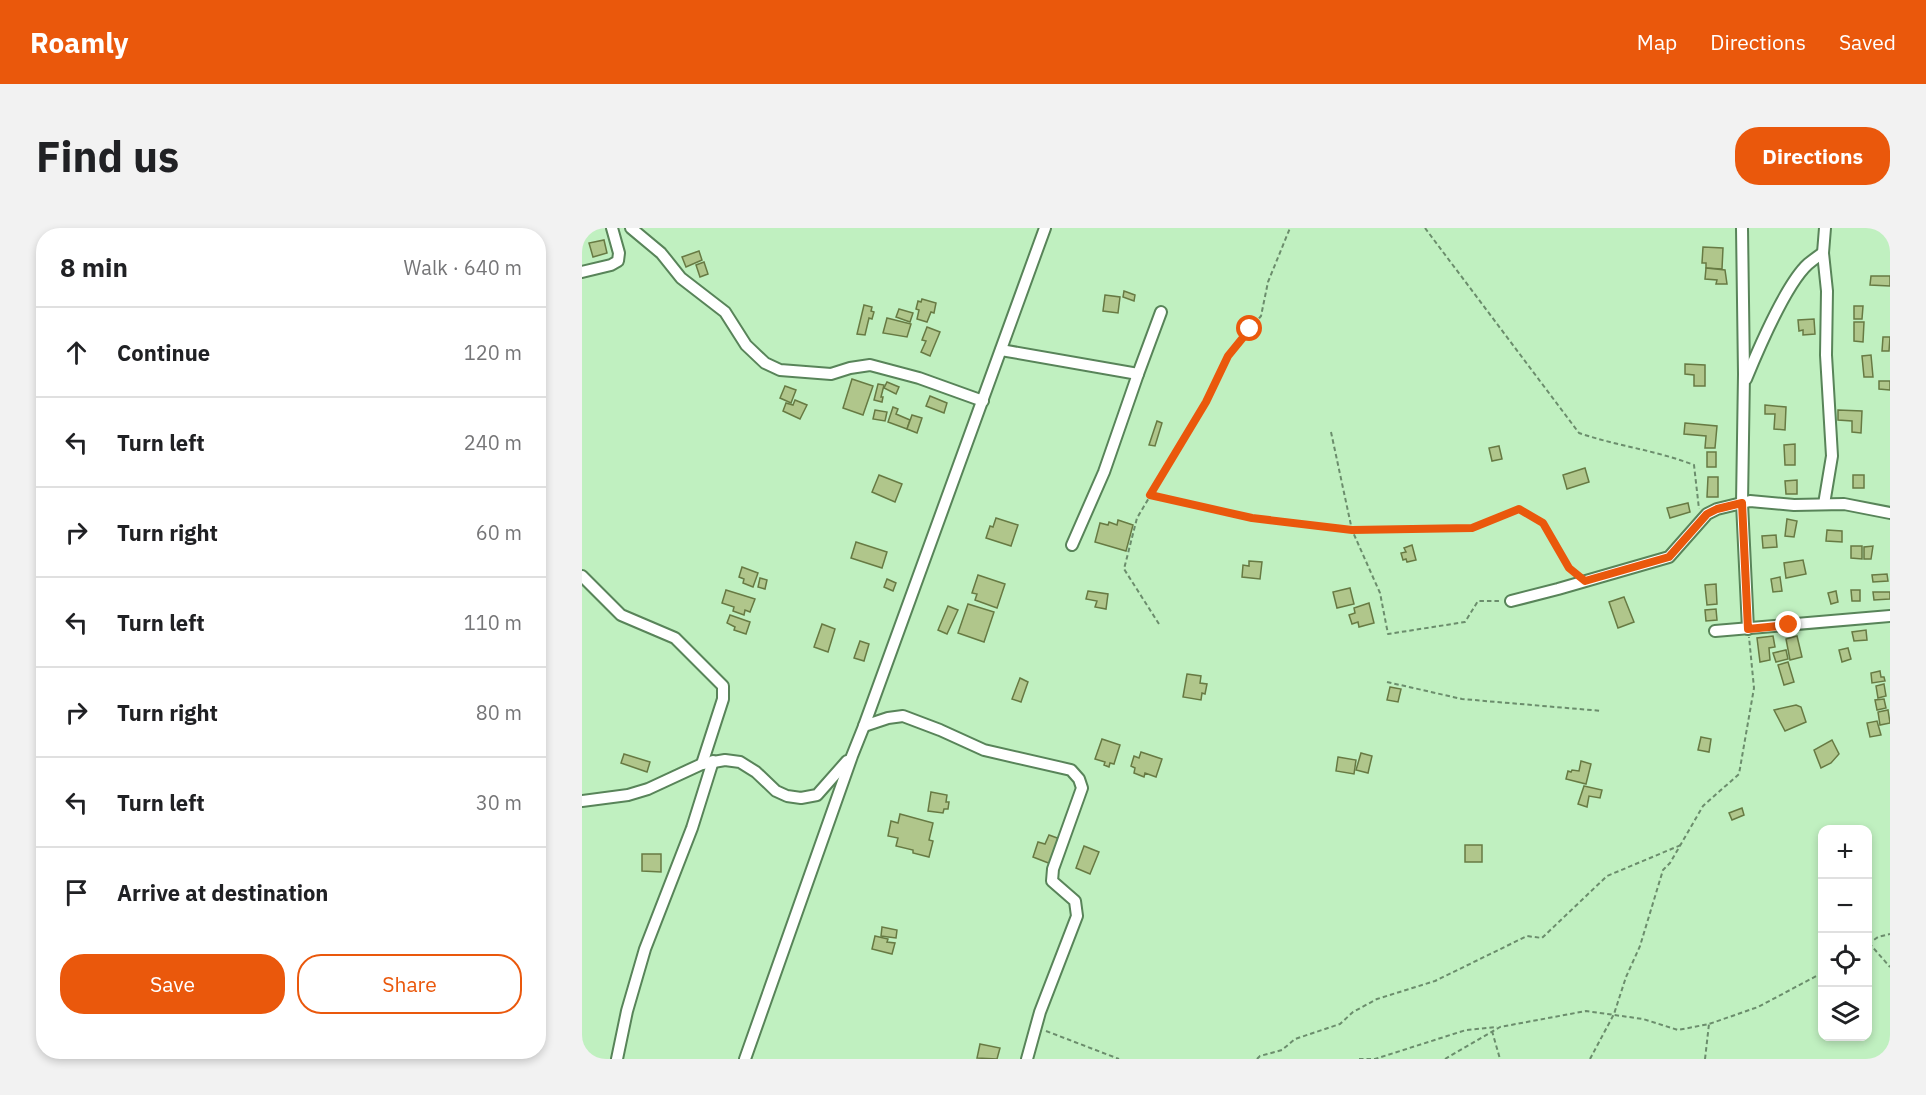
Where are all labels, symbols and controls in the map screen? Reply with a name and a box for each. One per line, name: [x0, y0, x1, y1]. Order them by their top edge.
text: Roamly: [30, 24, 128, 61]
text: Map: [1637, 28, 1677, 56]
text: Directions: [1710, 28, 1806, 56]
text: Saved: [1839, 28, 1896, 56]
button: Directions: [1735, 127, 1890, 185]
text: Find us: [36, 129, 179, 184]
text: 8 min: [60, 250, 128, 284]
text: Walk · 640 m: [404, 254, 522, 281]
route start: [1236, 315, 1262, 341]
icon: ahead: [60, 336, 93, 369]
text: Continue: [117, 338, 210, 367]
text: 120 m: [464, 339, 522, 366]
icon: left: [60, 426, 93, 459]
text: Turn left: [117, 428, 205, 457]
text: 240 m: [464, 429, 522, 456]
icon: right: [60, 516, 93, 549]
text: Turn right: [117, 518, 218, 547]
text: 60 m: [476, 519, 522, 546]
icon: left: [60, 606, 93, 639]
text: Turn left: [117, 608, 205, 637]
text: 110 m: [464, 609, 522, 636]
route end: [1775, 611, 1801, 637]
icon: right: [60, 696, 93, 729]
text: Turn right: [117, 698, 218, 727]
text: 80 m: [476, 699, 522, 726]
icon: left: [60, 786, 93, 819]
text: Turn left: [117, 788, 205, 817]
text: 30 m: [476, 789, 522, 816]
map controls: [1818, 825, 1872, 1041]
button: +: [1818, 825, 1872, 879]
icon: arrive: [60, 876, 93, 909]
text: Arrive at destination: [117, 878, 328, 907]
button: −: [1818, 879, 1872, 933]
button: locate: [1818, 933, 1872, 987]
button: Save: [60, 954, 285, 1014]
button: Share: [297, 954, 522, 1014]
button: layers: [1818, 987, 1872, 1041]

